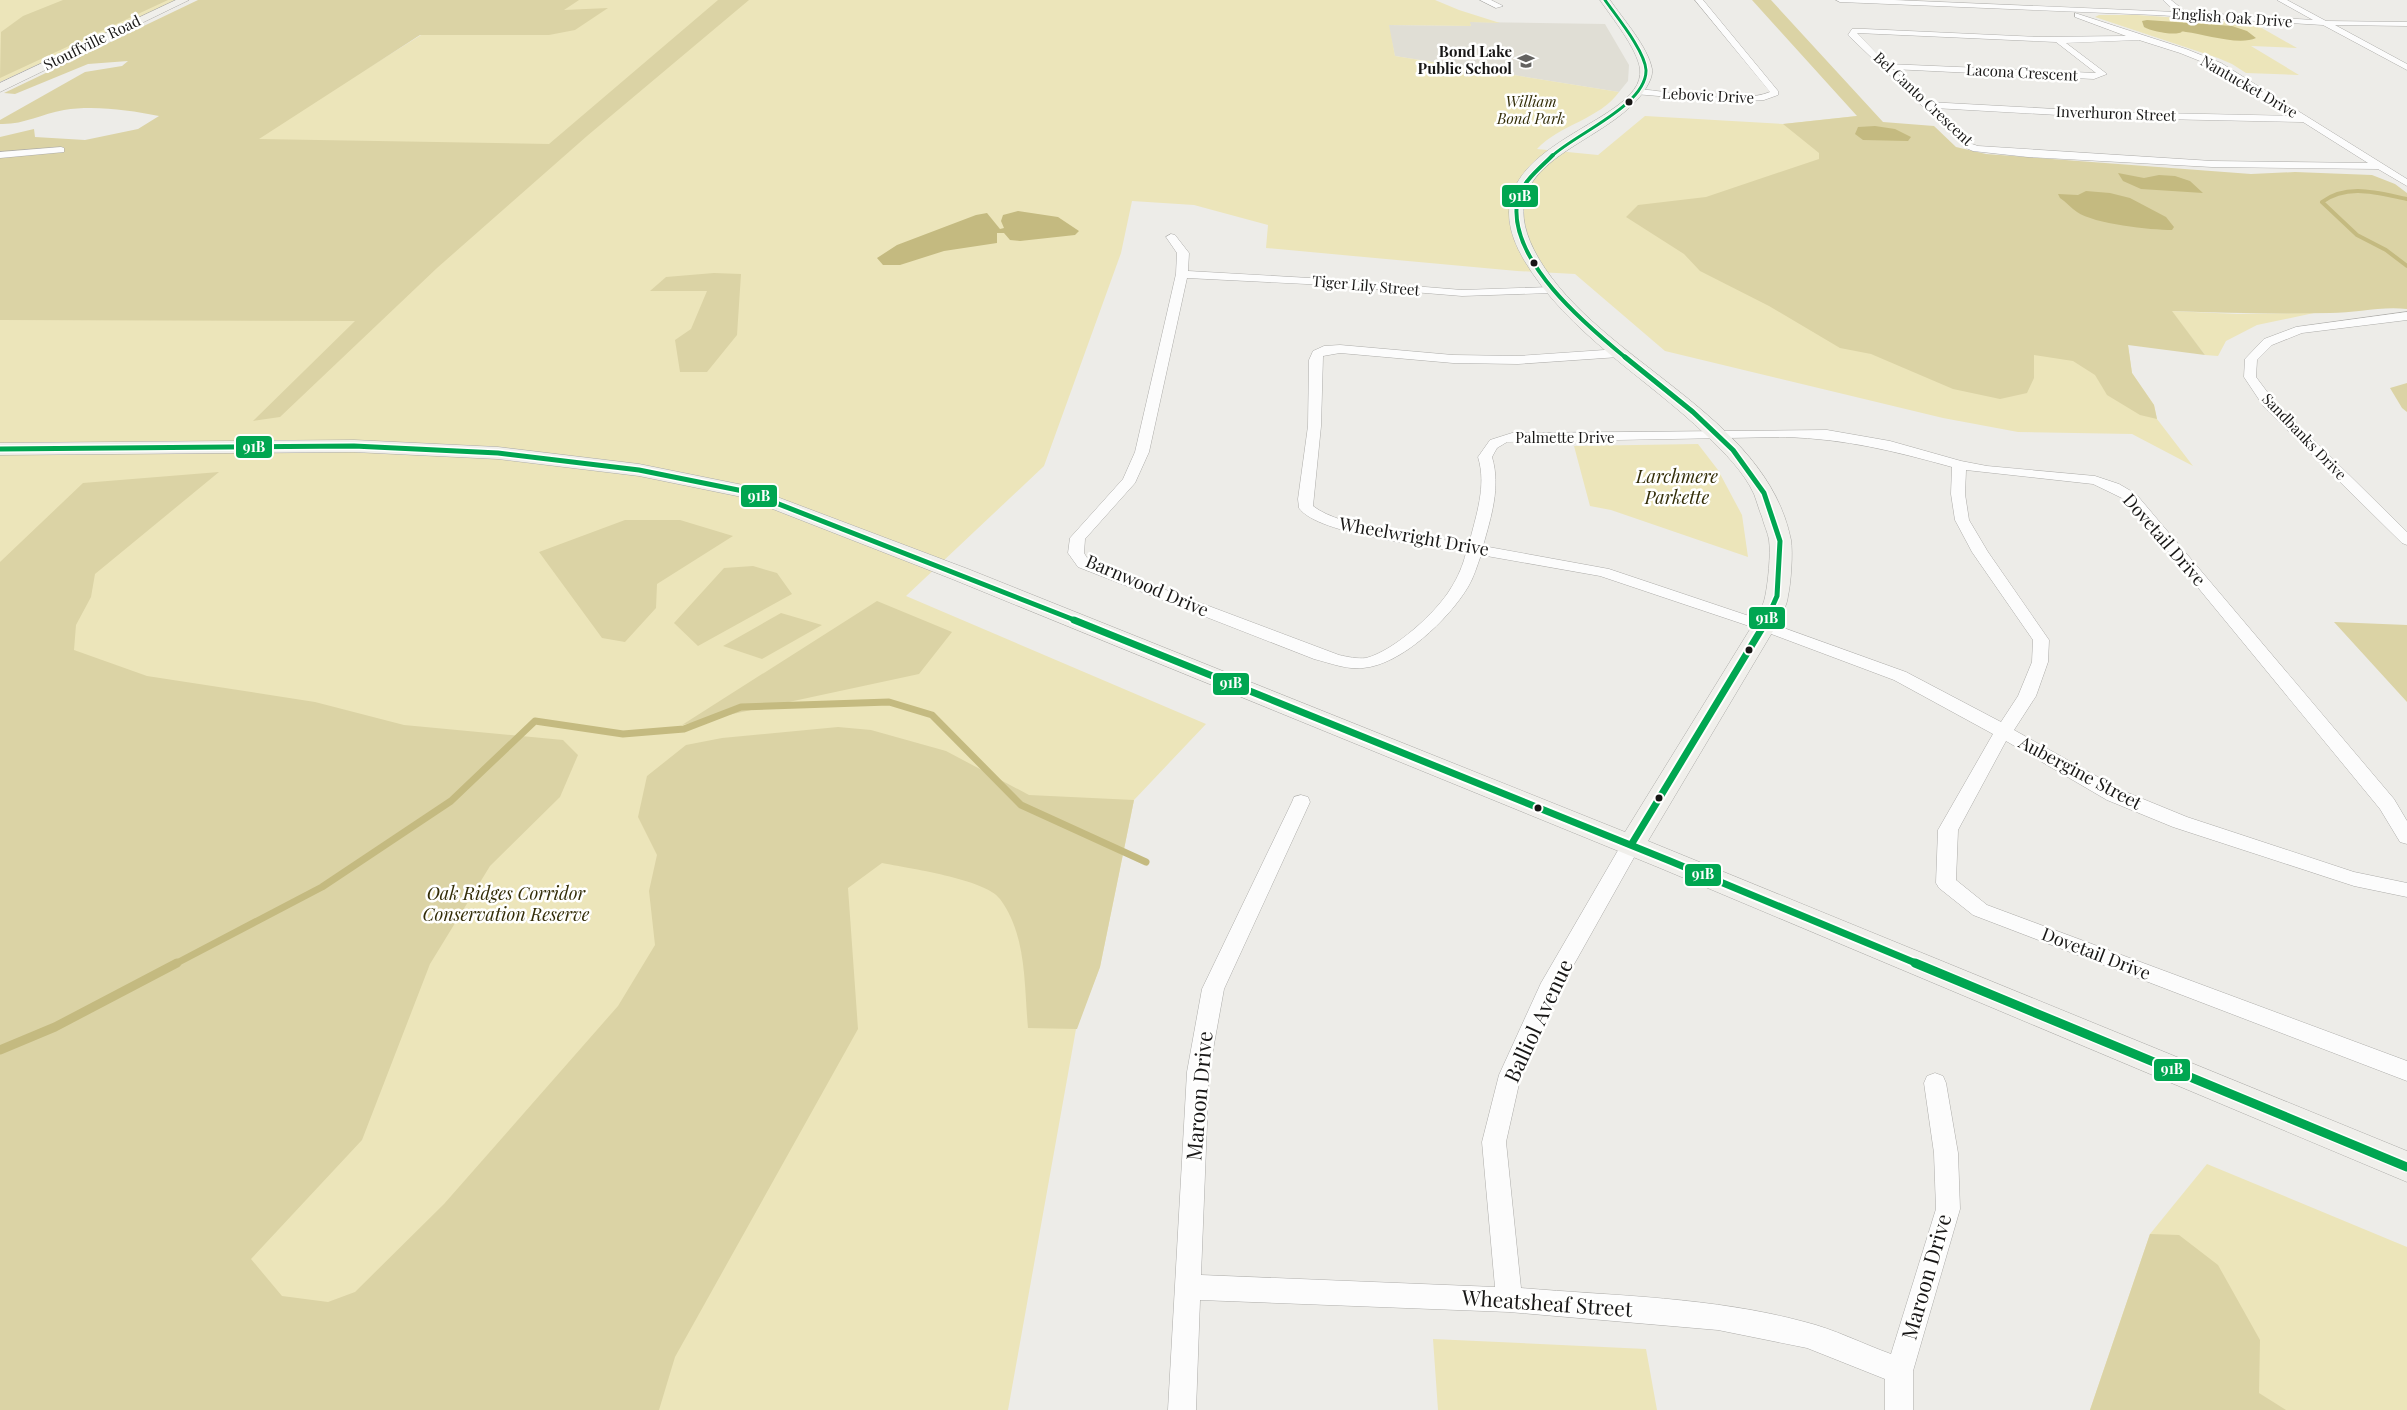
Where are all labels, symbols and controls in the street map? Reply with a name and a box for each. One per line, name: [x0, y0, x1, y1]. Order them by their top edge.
street label: English Oak Drive: [2171, 3, 2293, 31]
street label: Stouffville Road: [40, 10, 144, 74]
place label: Bond Lake Public School: [1418, 41, 1512, 78]
street label: Bel Canto Crescent: [1870, 47, 1978, 150]
street label: Nantucket Drive: [2197, 50, 2302, 122]
school or university icon: Bond Lake Public School: [1516, 51, 1536, 71]
street label: Lacona Crescent: [1966, 59, 2079, 85]
street label: Lebovic Drive: [1661, 83, 1755, 107]
park label: William Bond Park: [1496, 91, 1565, 128]
unlabelled marker: [1624, 97, 1634, 107]
street label: Inverhuron Street: [2056, 101, 2177, 125]
line badge: 91B: [1501, 184, 1539, 208]
text: 91B: [1509, 186, 1531, 205]
unlabelled marker: [1529, 258, 1539, 268]
street label: Tiger Lily Street: [1311, 270, 1421, 300]
street label: Sandbanks Drive: [2258, 389, 2351, 484]
street label: Palmette Drive: [1515, 427, 1615, 447]
line badge: 91B: [235, 435, 273, 459]
text: 91B: [243, 437, 265, 456]
park label: Larchmere Parkette: [1635, 464, 1718, 509]
line badge: 91B: [740, 484, 778, 508]
text: 91B: [748, 486, 770, 505]
street label: Dovetail Drive: [2118, 488, 2211, 591]
street label: Wheelwright Drive: [1336, 511, 1491, 561]
street label: Barnwood Drive: [1082, 548, 1212, 622]
line badge: 91B: [1748, 606, 1786, 630]
text: 91B: [1756, 608, 1778, 627]
unlabelled marker: [1744, 645, 1754, 655]
line badge: 91B: [1212, 672, 1250, 696]
text: 91B: [1220, 673, 1242, 692]
street label: Aubergine Street: [2014, 729, 2147, 815]
unlabelled marker: [1654, 793, 1664, 803]
unlabelled marker: [1533, 803, 1543, 813]
line badge: 91B: [1684, 863, 1722, 887]
text: 91B: [1692, 864, 1714, 883]
park label: Oak Ridges Corridor Conservation Reserve: [422, 881, 590, 926]
street label: Dovetail Drive: [2038, 921, 2154, 985]
street label: Balliol Avenue: [1496, 954, 1578, 1086]
street label: Maroon Drive: [1178, 1030, 1218, 1162]
line badge: 91B: [2153, 1058, 2191, 1082]
text: 91B: [2161, 1059, 2183, 1078]
street label: Maroon Drive: [1894, 1210, 1956, 1343]
street label: Wheatsheaf Street: [1460, 1282, 1634, 1322]

